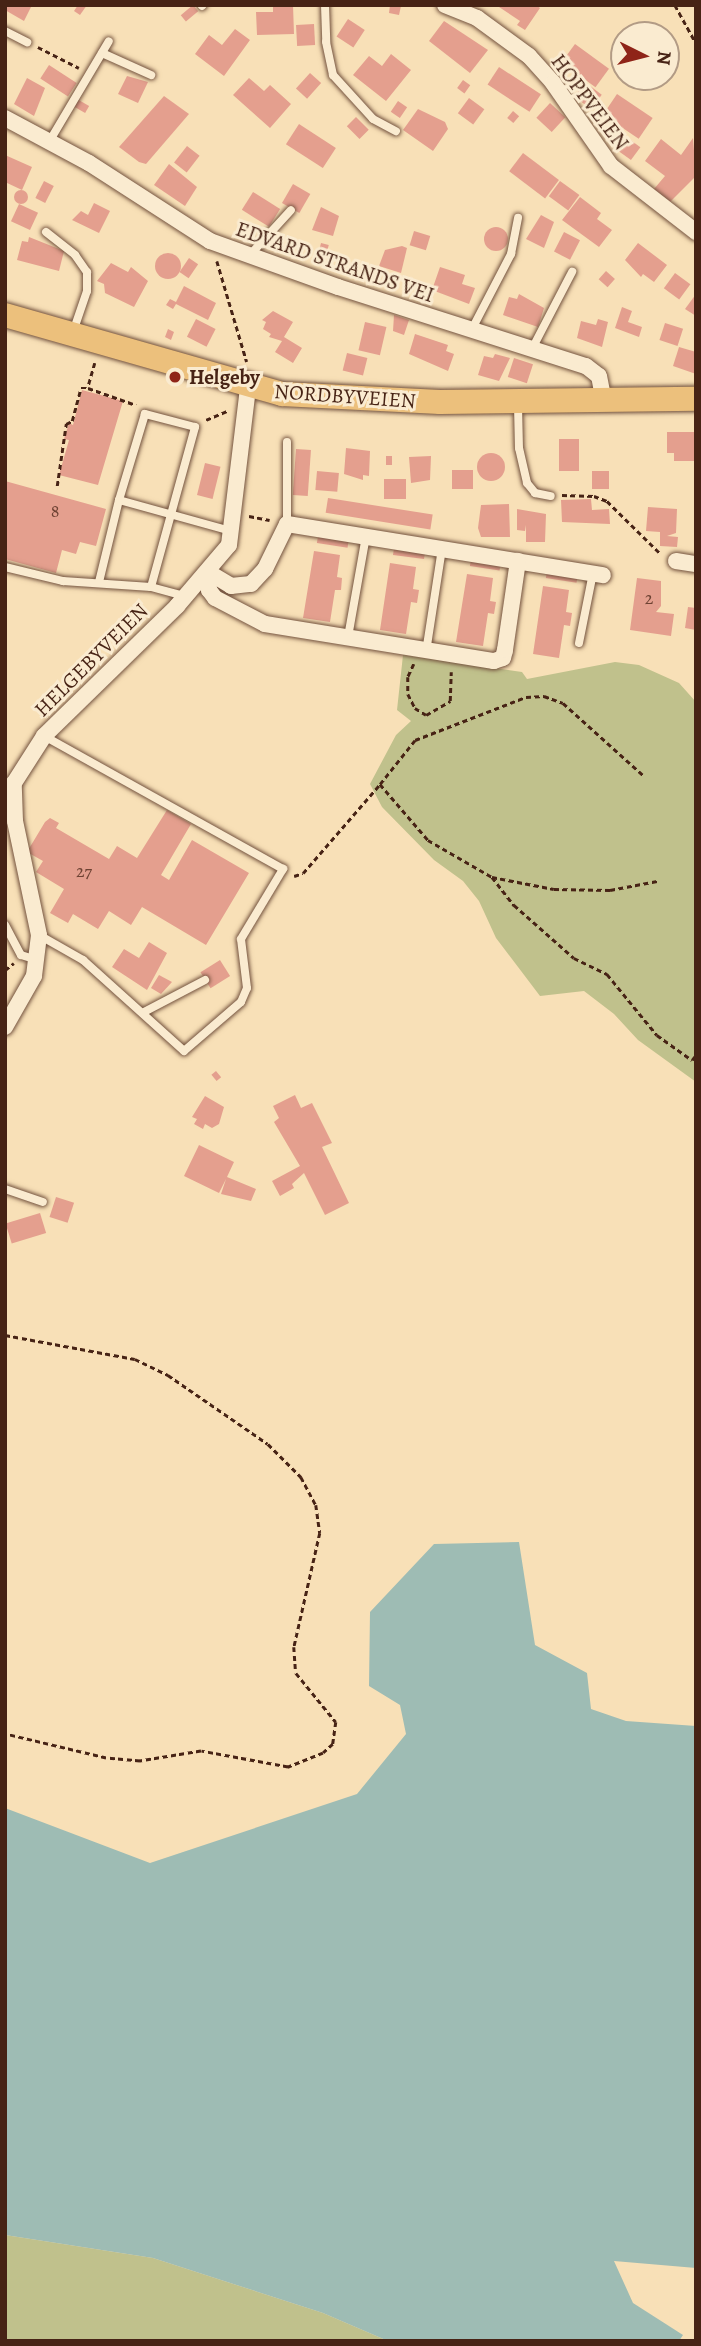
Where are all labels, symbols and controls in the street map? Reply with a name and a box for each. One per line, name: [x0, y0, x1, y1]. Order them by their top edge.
north arrow: [610, 21, 680, 91]
street label: HOPPVEIEN: [546, 49, 634, 155]
text: N: [650, 50, 678, 66]
street label: EDVARD STRANDS VEI: [233, 216, 437, 308]
place label: Helgeby: [189, 364, 260, 390]
marker: Helgeby: [167, 369, 183, 385]
street label: NORDBYVEIEN: [273, 378, 417, 414]
house number: 8: [51, 500, 59, 522]
house number: 2: [645, 587, 653, 609]
street label: HELGEBYVEIEN: [29, 598, 153, 722]
house number: 27: [76, 860, 92, 882]

